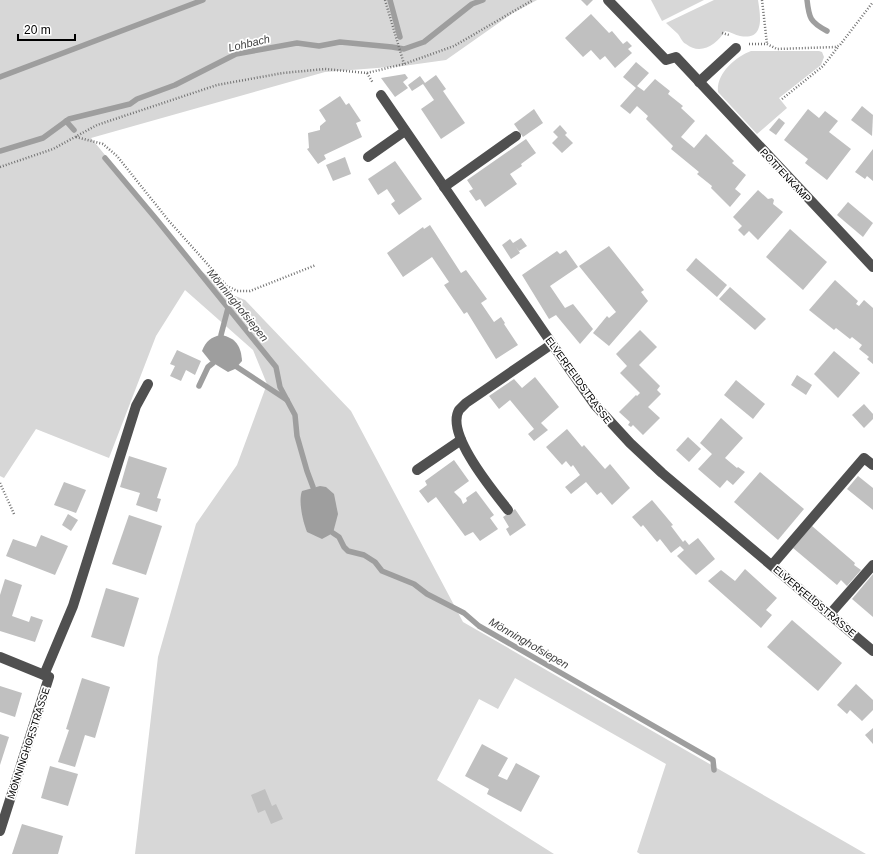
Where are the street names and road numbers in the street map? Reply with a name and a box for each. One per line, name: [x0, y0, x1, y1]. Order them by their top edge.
street label: POTTENKAMP: [758, 146, 813, 205]
street label: ELVERFELDSTRASSE: [543, 335, 614, 426]
street label: ELVERFELDSTRASSE: [771, 564, 858, 639]
street label: MÖNNINGHOFSTRASSE: [5, 686, 52, 800]

